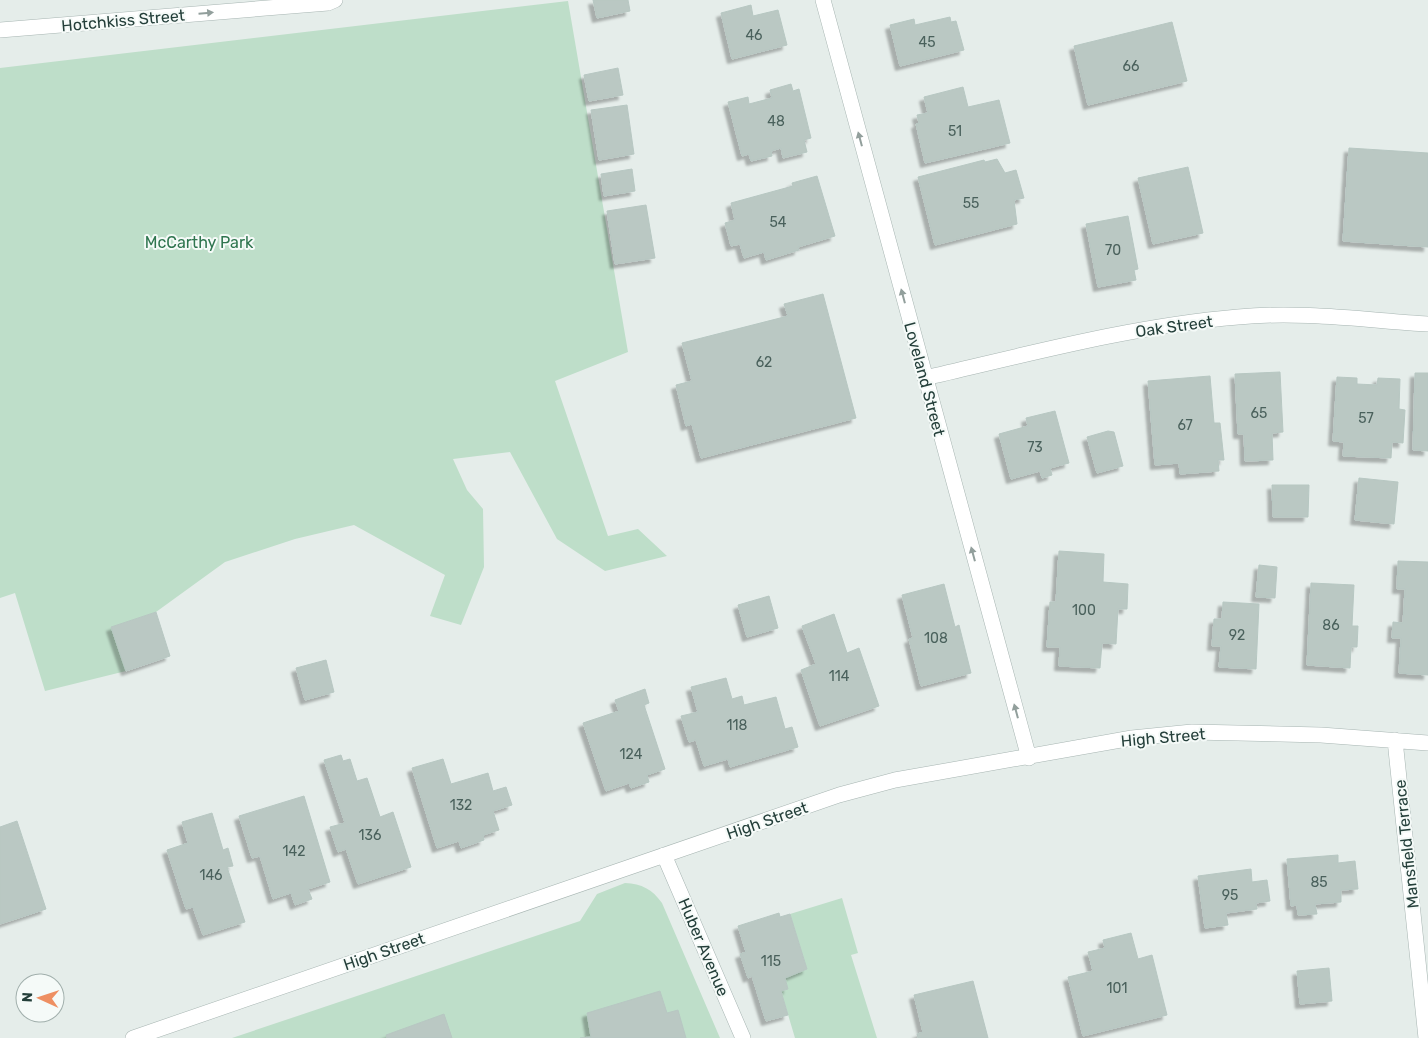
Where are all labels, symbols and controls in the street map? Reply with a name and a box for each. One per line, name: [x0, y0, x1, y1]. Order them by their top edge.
street label: Hotchkiss Street: [60, 6, 186, 35]
one-way arrow: [198, 9, 214, 17]
house number: 46: [745, 27, 763, 44]
house number: 45: [918, 34, 936, 51]
house number: 66: [1123, 58, 1139, 75]
house number: 48: [767, 113, 785, 130]
house number: 51: [948, 123, 962, 140]
one-way arrow: [856, 132, 864, 147]
house number: 55: [963, 195, 979, 212]
house number: 54: [769, 214, 787, 231]
park label: McCarthy Park: [145, 233, 254, 252]
house number: 70: [1105, 242, 1121, 259]
one-way arrow: [898, 288, 906, 303]
street label: Oak Street: [1134, 312, 1214, 341]
street label: Loveland Street: [900, 320, 949, 438]
house number: 62: [756, 354, 772, 371]
house number: 65: [1251, 405, 1267, 422]
house number: 57: [1358, 410, 1374, 427]
house number: 67: [1177, 417, 1193, 434]
house number: 73: [1027, 439, 1043, 456]
one-way arrow: [969, 546, 977, 562]
house number: 100: [1072, 602, 1096, 619]
house number: 86: [1322, 617, 1340, 634]
house number: 92: [1229, 627, 1245, 644]
house number: 108: [924, 630, 948, 647]
house number: 114: [829, 668, 850, 685]
one-way arrow: [1012, 703, 1020, 718]
house number: 118: [727, 717, 748, 734]
street label: High Street: [1120, 724, 1206, 751]
house number: 124: [620, 746, 643, 763]
street label: Mansfield Terrace: [1390, 779, 1423, 909]
house number: 132: [450, 797, 472, 814]
street label: High Street: [724, 798, 810, 843]
house number: 136: [359, 827, 381, 844]
house number: 142: [283, 843, 305, 860]
house number: 146: [199, 867, 223, 884]
house number: 85: [1310, 874, 1328, 891]
house number: 95: [1222, 887, 1238, 904]
street label: Huber Avenue: [674, 895, 733, 999]
street label: High Street: [341, 929, 427, 974]
house number: 115: [761, 953, 781, 970]
north arrow: [15, 973, 65, 1023]
house number: 101: [1107, 980, 1127, 997]
text: N: [19, 992, 36, 1003]

